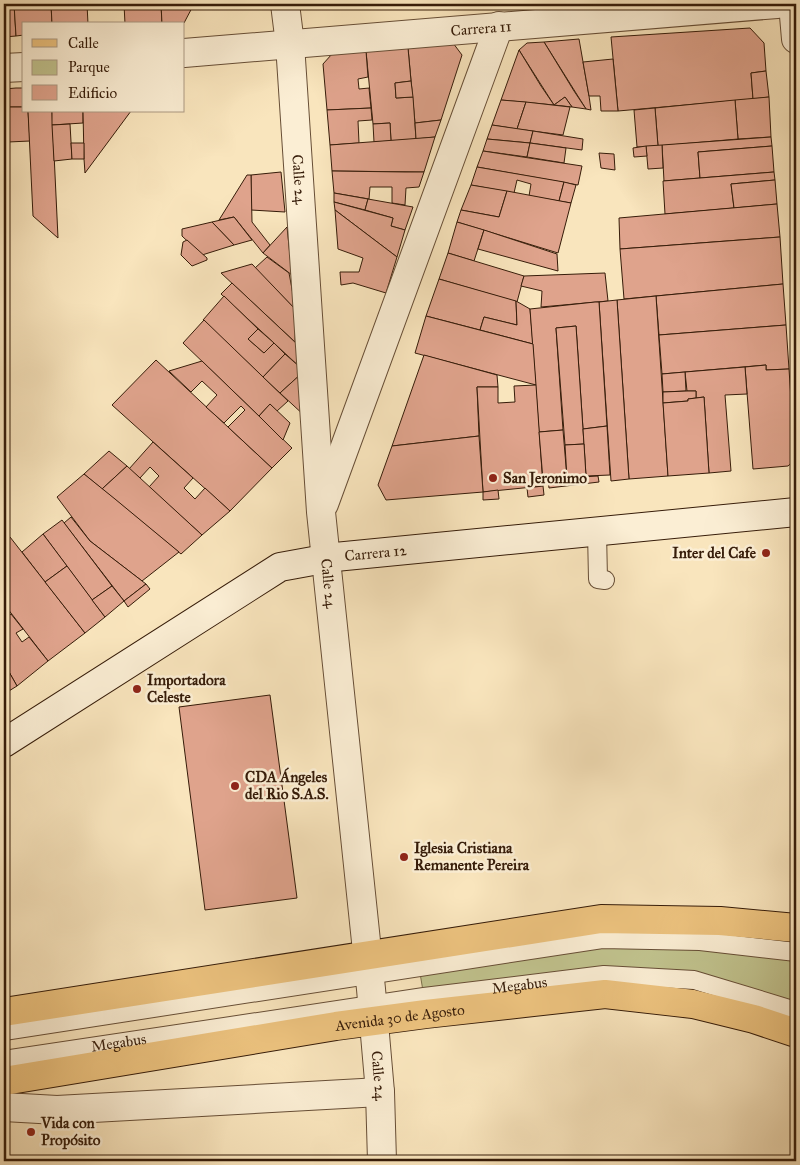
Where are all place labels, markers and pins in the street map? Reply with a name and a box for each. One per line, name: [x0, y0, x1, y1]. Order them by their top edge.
place label: San Jeronimo: [503, 469, 587, 488]
marker: San Jeronimo: [487, 472, 499, 484]
place label: Inter del Cafe: [672, 544, 757, 562]
marker: Inter del Cafe: [760, 547, 772, 559]
place label: Importadora Celeste: [147, 671, 226, 706]
marker: Importadora Celeste: [131, 683, 143, 695]
place label: CDA Ángeles del Rio S.A.S.: [245, 767, 329, 803]
marker: CDA Ángeles del Rio S.A.S.: [229, 780, 241, 792]
place label: Iglesia Cristiana Remanente Pereira: [414, 839, 530, 874]
marker: Iglesia Cristiana Remanente Pereira: [398, 851, 410, 863]
place label: Vida con Propósito: [40, 1114, 101, 1150]
marker: Vida con Propósito: [25, 1126, 37, 1138]

